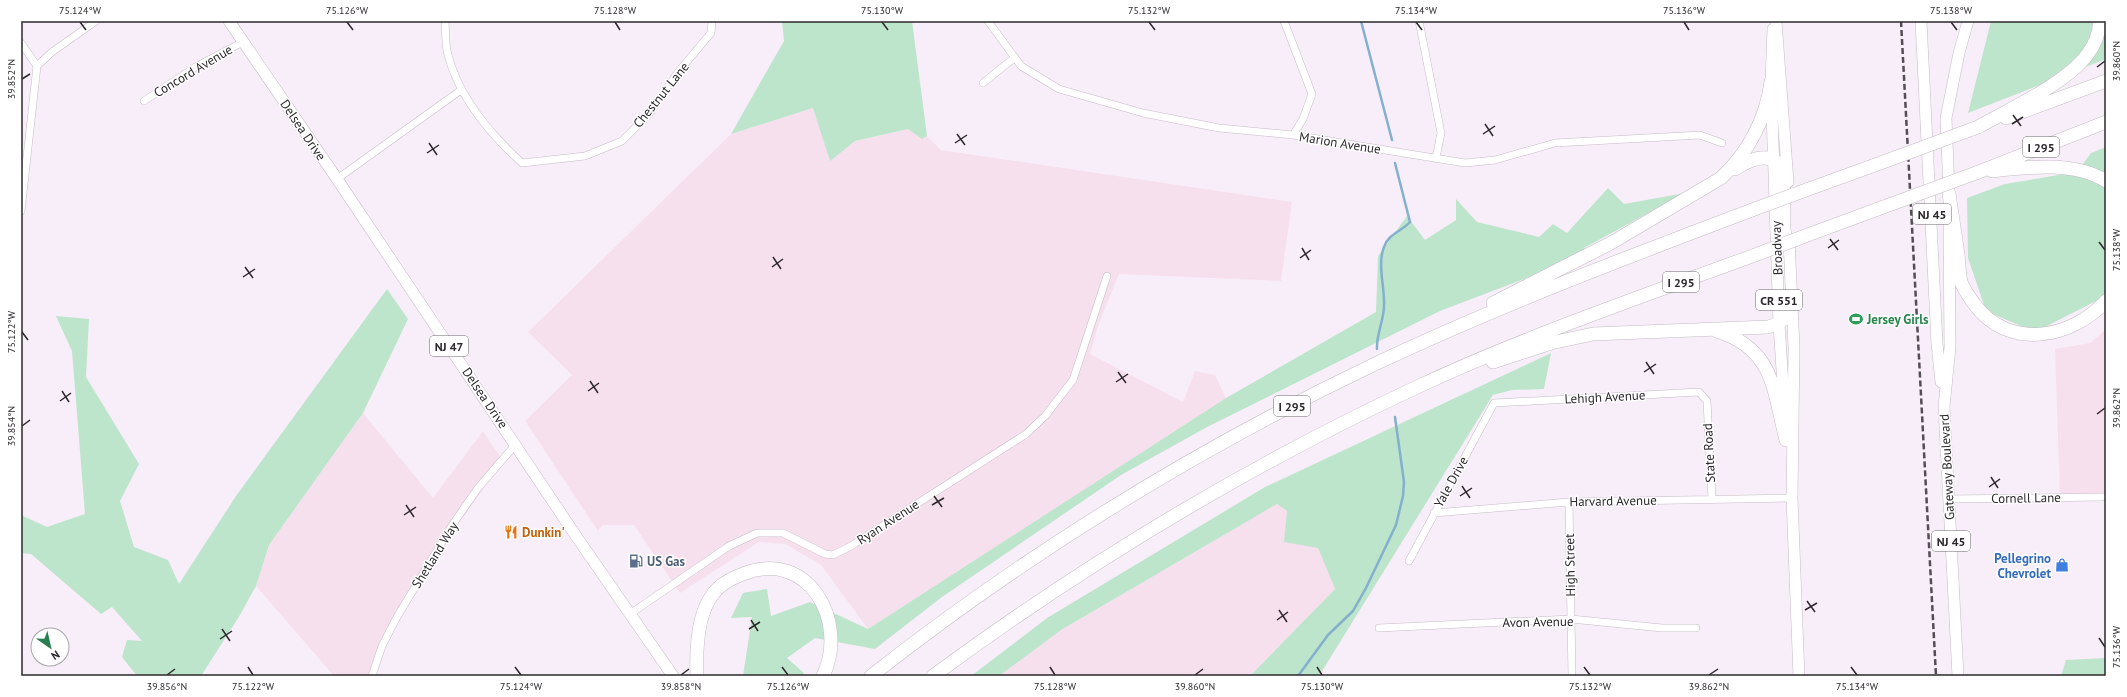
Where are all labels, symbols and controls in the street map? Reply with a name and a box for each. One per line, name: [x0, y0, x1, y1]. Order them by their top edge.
text: 75.124°W: [59, 4, 102, 17]
text: 75.126°W: [326, 4, 369, 17]
text: 75.128°W: [594, 4, 637, 17]
text: 75.130°W: [861, 4, 904, 17]
text: 75.132°W: [1128, 4, 1171, 17]
text: 75.134°W: [1395, 4, 1438, 17]
text: 75.136°W: [1663, 4, 1706, 17]
text: 75.138°W: [1930, 4, 1973, 17]
street label: Concord Avenue: [151, 41, 235, 101]
text: 39.860°N: [2110, 41, 2123, 81]
text: 39.852°N: [5, 59, 18, 99]
street label: Chestnut Lane: [629, 59, 693, 131]
street label: Delsea Drive: [276, 96, 330, 164]
street label: Marion Avenue: [1298, 128, 1382, 158]
road number: I 295: [2023, 137, 2059, 157]
road number: NJ 45: [1913, 204, 1951, 224]
street label: Broadway: [1768, 220, 1786, 276]
text: 75.138°W: [2110, 228, 2123, 271]
road number: I 295: [1663, 272, 1699, 292]
road number: CR 551: [1756, 290, 1802, 310]
text: 75.122°W: [5, 310, 18, 353]
sports icon: Jersey Girls: [1848, 311, 1864, 327]
place label: Jersey Girls: [1866, 311, 1929, 328]
road number: NJ 47: [430, 336, 468, 356]
street label: Delsea Drive: [458, 364, 512, 432]
street label: Lehigh Avenue: [1564, 386, 1646, 408]
text: 39.862°N: [2110, 388, 2123, 428]
road number: I 295: [1274, 396, 1310, 416]
text: 39.854°N: [5, 406, 18, 446]
street label: Gateway Boulevard: [1936, 414, 1958, 520]
street label: State Road: [1699, 423, 1719, 483]
street label: Yale Drive: [1430, 453, 1472, 511]
street label: Cornell Lane: [1991, 489, 2061, 507]
street label: Harvard Avenue: [1569, 492, 1657, 510]
street label: Ryan Avenue: [854, 496, 922, 548]
street label: Shetland Way: [408, 519, 462, 591]
restaurant icon: Dunkin': [503, 524, 519, 540]
place label: Dunkin': [522, 524, 565, 541]
road number: NJ 45: [1932, 531, 1970, 551]
street label: High Street: [1561, 533, 1579, 597]
place label: Pellegrino Chevrolet: [1994, 550, 2051, 582]
fuel station icon: US Gas: [628, 553, 644, 569]
place label: US Gas: [647, 553, 686, 570]
shop icon: Pellegrino Chevrolet: [2054, 557, 2070, 573]
street label: Avon Avenue: [1502, 613, 1574, 631]
text: 75.136°W: [2110, 625, 2123, 668]
north arrow: [30, 627, 70, 667]
text: N: [49, 647, 63, 663]
text: 39.856°N: [147, 680, 187, 693]
text: 75.122°W: [232, 680, 275, 693]
text: 75.124°W: [500, 680, 543, 693]
text: 39.858°N: [661, 680, 701, 693]
text: 75.126°W: [767, 680, 810, 693]
text: 75.128°W: [1034, 680, 1077, 693]
text: 39.860°N: [1175, 680, 1215, 693]
text: 75.130°W: [1301, 680, 1344, 693]
text: 75.132°W: [1569, 680, 1612, 693]
text: 39.862°N: [1689, 680, 1729, 693]
text: 75.134°W: [1836, 680, 1879, 693]

